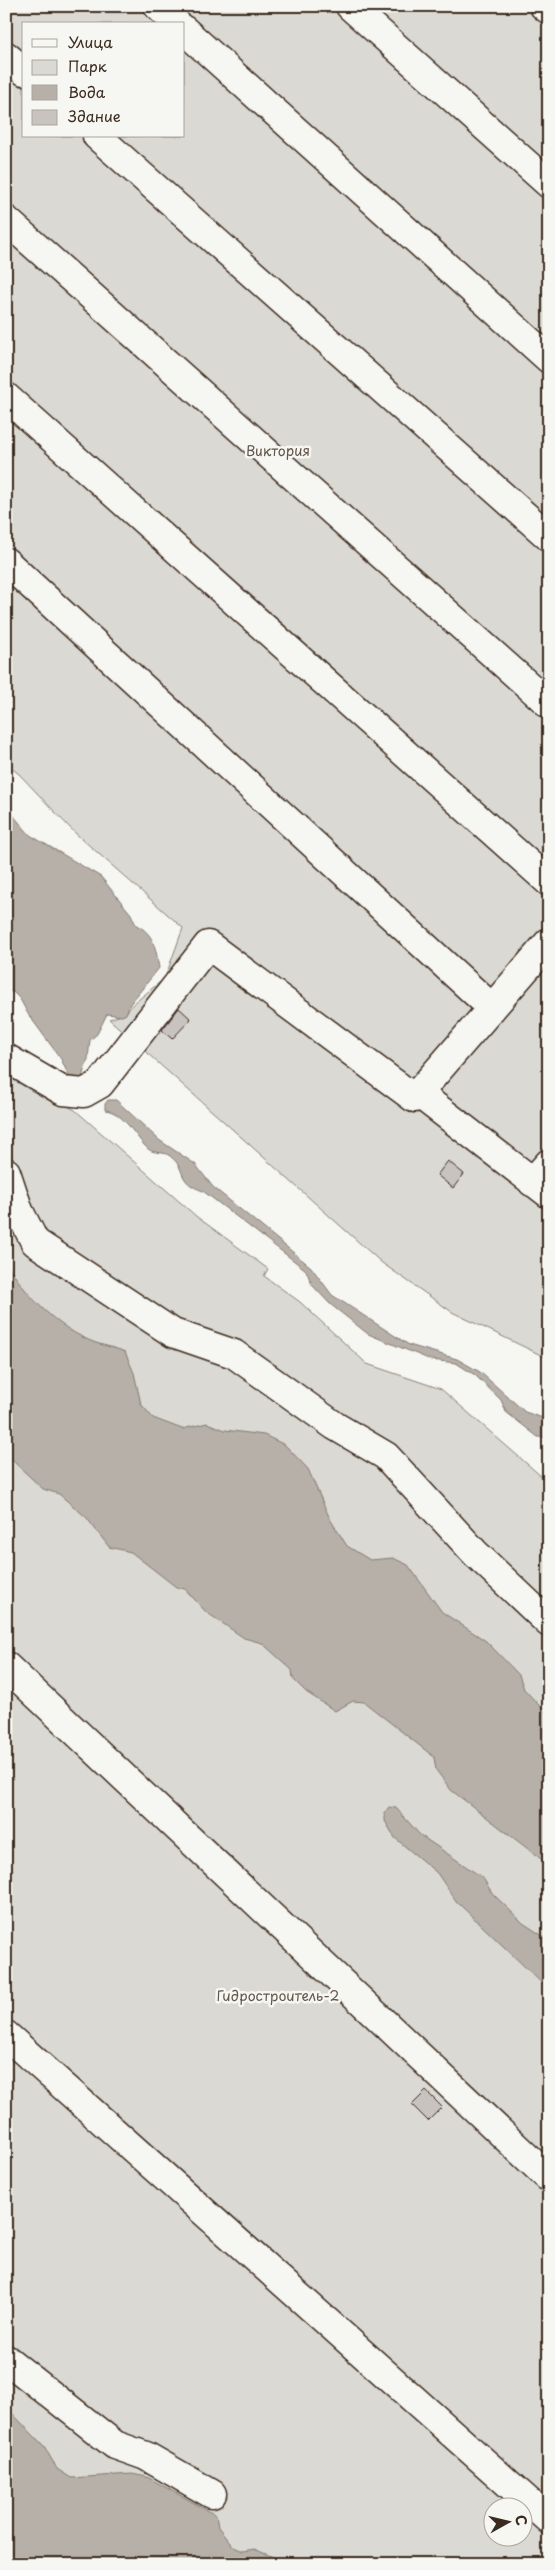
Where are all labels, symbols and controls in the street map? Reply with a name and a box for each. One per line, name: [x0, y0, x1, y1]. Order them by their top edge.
legend: [22, 22, 185, 138]
text: Улица: [68, 30, 113, 53]
text: Парк: [68, 54, 107, 77]
text: Вода: [68, 80, 106, 103]
text: Здание: [68, 104, 121, 127]
park label: Виктория: [246, 440, 310, 461]
park label: Гидростроитель-2: [217, 1985, 340, 2006]
north arrow: [482, 2498, 532, 2548]
text: С: [510, 2513, 532, 2527]

